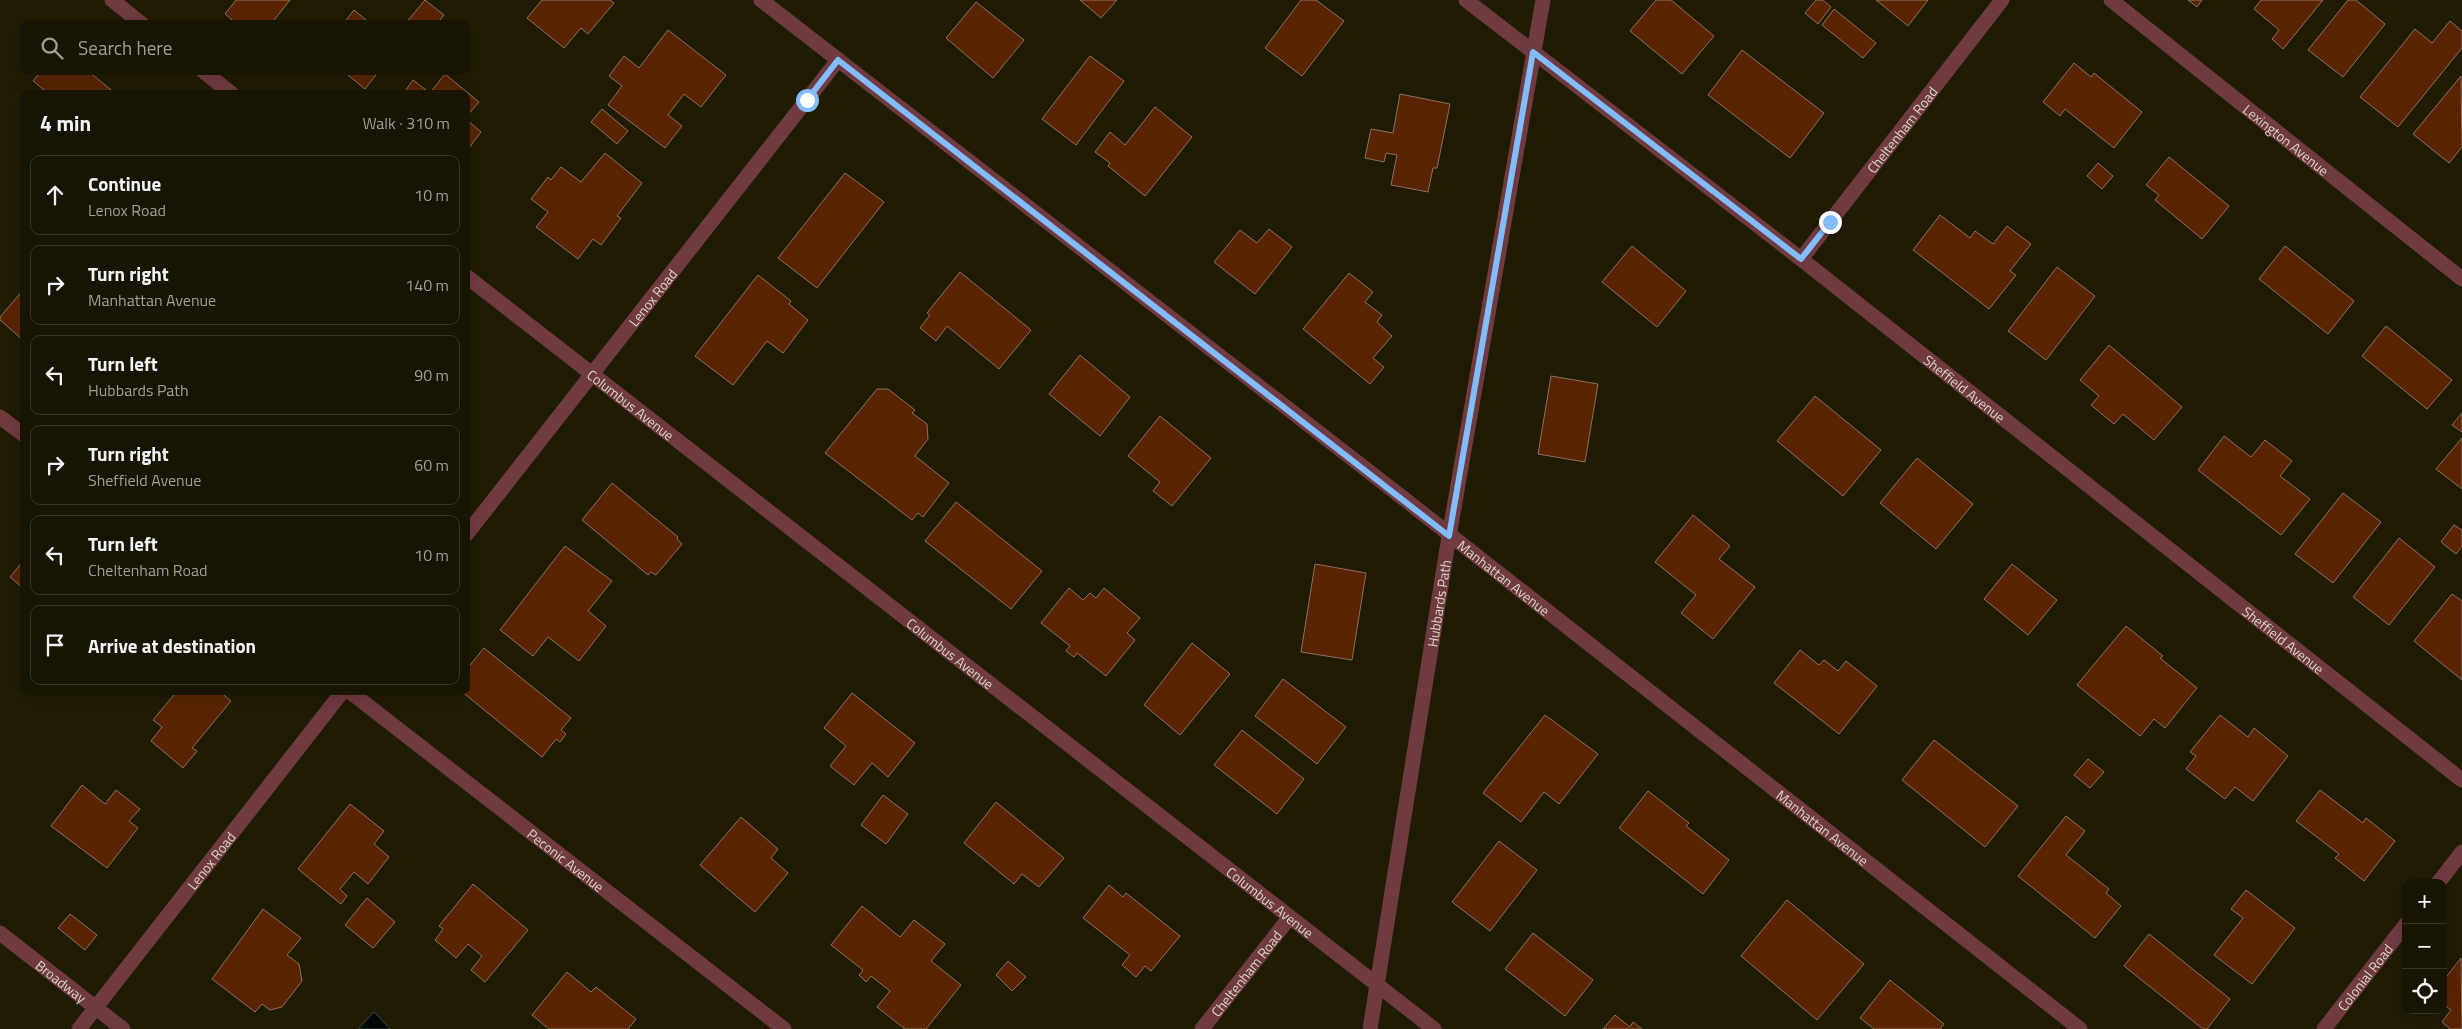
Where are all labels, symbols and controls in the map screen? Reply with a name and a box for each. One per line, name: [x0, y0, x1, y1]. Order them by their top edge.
search box: [20, 20, 470, 75]
text: Search here: [78, 33, 172, 62]
icon: search: [38, 34, 66, 62]
street label: Cheltenham Road: [1861, 82, 1942, 177]
route start: [796, 89, 819, 112]
street label: Lexington Avenue: [2239, 99, 2334, 180]
text: 4 min: [40, 107, 91, 139]
text: Walk · 310 m: [362, 111, 450, 135]
text: Continue: [88, 169, 161, 198]
icon: ahead: [41, 181, 69, 209]
text: 10 m: [414, 183, 449, 207]
text: Lenox Road: [88, 198, 166, 222]
route end: [1819, 211, 1842, 234]
text: Turn right: [88, 259, 169, 288]
street label: Lenox Road: [623, 264, 682, 331]
icon: right: [41, 271, 69, 299]
text: 140 m: [405, 273, 449, 297]
text: Manhattan Avenue: [88, 288, 216, 312]
text: Turn left: [88, 349, 158, 378]
street label: Sheffield Avenue: [1919, 349, 2010, 427]
icon: left: [41, 361, 69, 389]
text: 90 m: [414, 363, 449, 387]
street label: Columbus Avenue: [583, 364, 679, 445]
text: Hubbards Path: [88, 378, 189, 402]
text: Turn right: [88, 439, 169, 468]
icon: right: [41, 451, 69, 479]
text: 60 m: [414, 453, 449, 477]
text: Sheffield Avenue: [88, 468, 201, 492]
text: Turn left: [88, 529, 158, 558]
street label: Manhattan Avenue: [1453, 534, 1555, 620]
icon: left: [41, 541, 69, 569]
text: 10 m: [414, 543, 449, 567]
text: Cheltenham Road: [88, 558, 208, 582]
street label: Hubbards Path: [1421, 558, 1456, 649]
street label: Sheffield Avenue: [2238, 600, 2329, 678]
street label: Columbus Avenue: [903, 612, 999, 694]
icon: arrive: [41, 631, 69, 659]
text: Arrive at destination: [88, 631, 256, 660]
street label: Manhattan Avenue: [1772, 784, 1873, 870]
street label: Peconic Avenue: [523, 823, 609, 896]
street label: Lenox Road: [181, 827, 240, 894]
street label: Columbus Avenue: [1222, 861, 1318, 942]
map controls: [2402, 879, 2447, 1014]
button: +: [2402, 879, 2447, 924]
button: −: [2402, 924, 2447, 969]
street label: Cheltenham Road: [1205, 926, 1286, 1021]
street label: Colonial Road: [2332, 939, 2397, 1015]
street label: Broadway: [32, 954, 92, 1008]
button: locate: [2402, 969, 2447, 1014]

